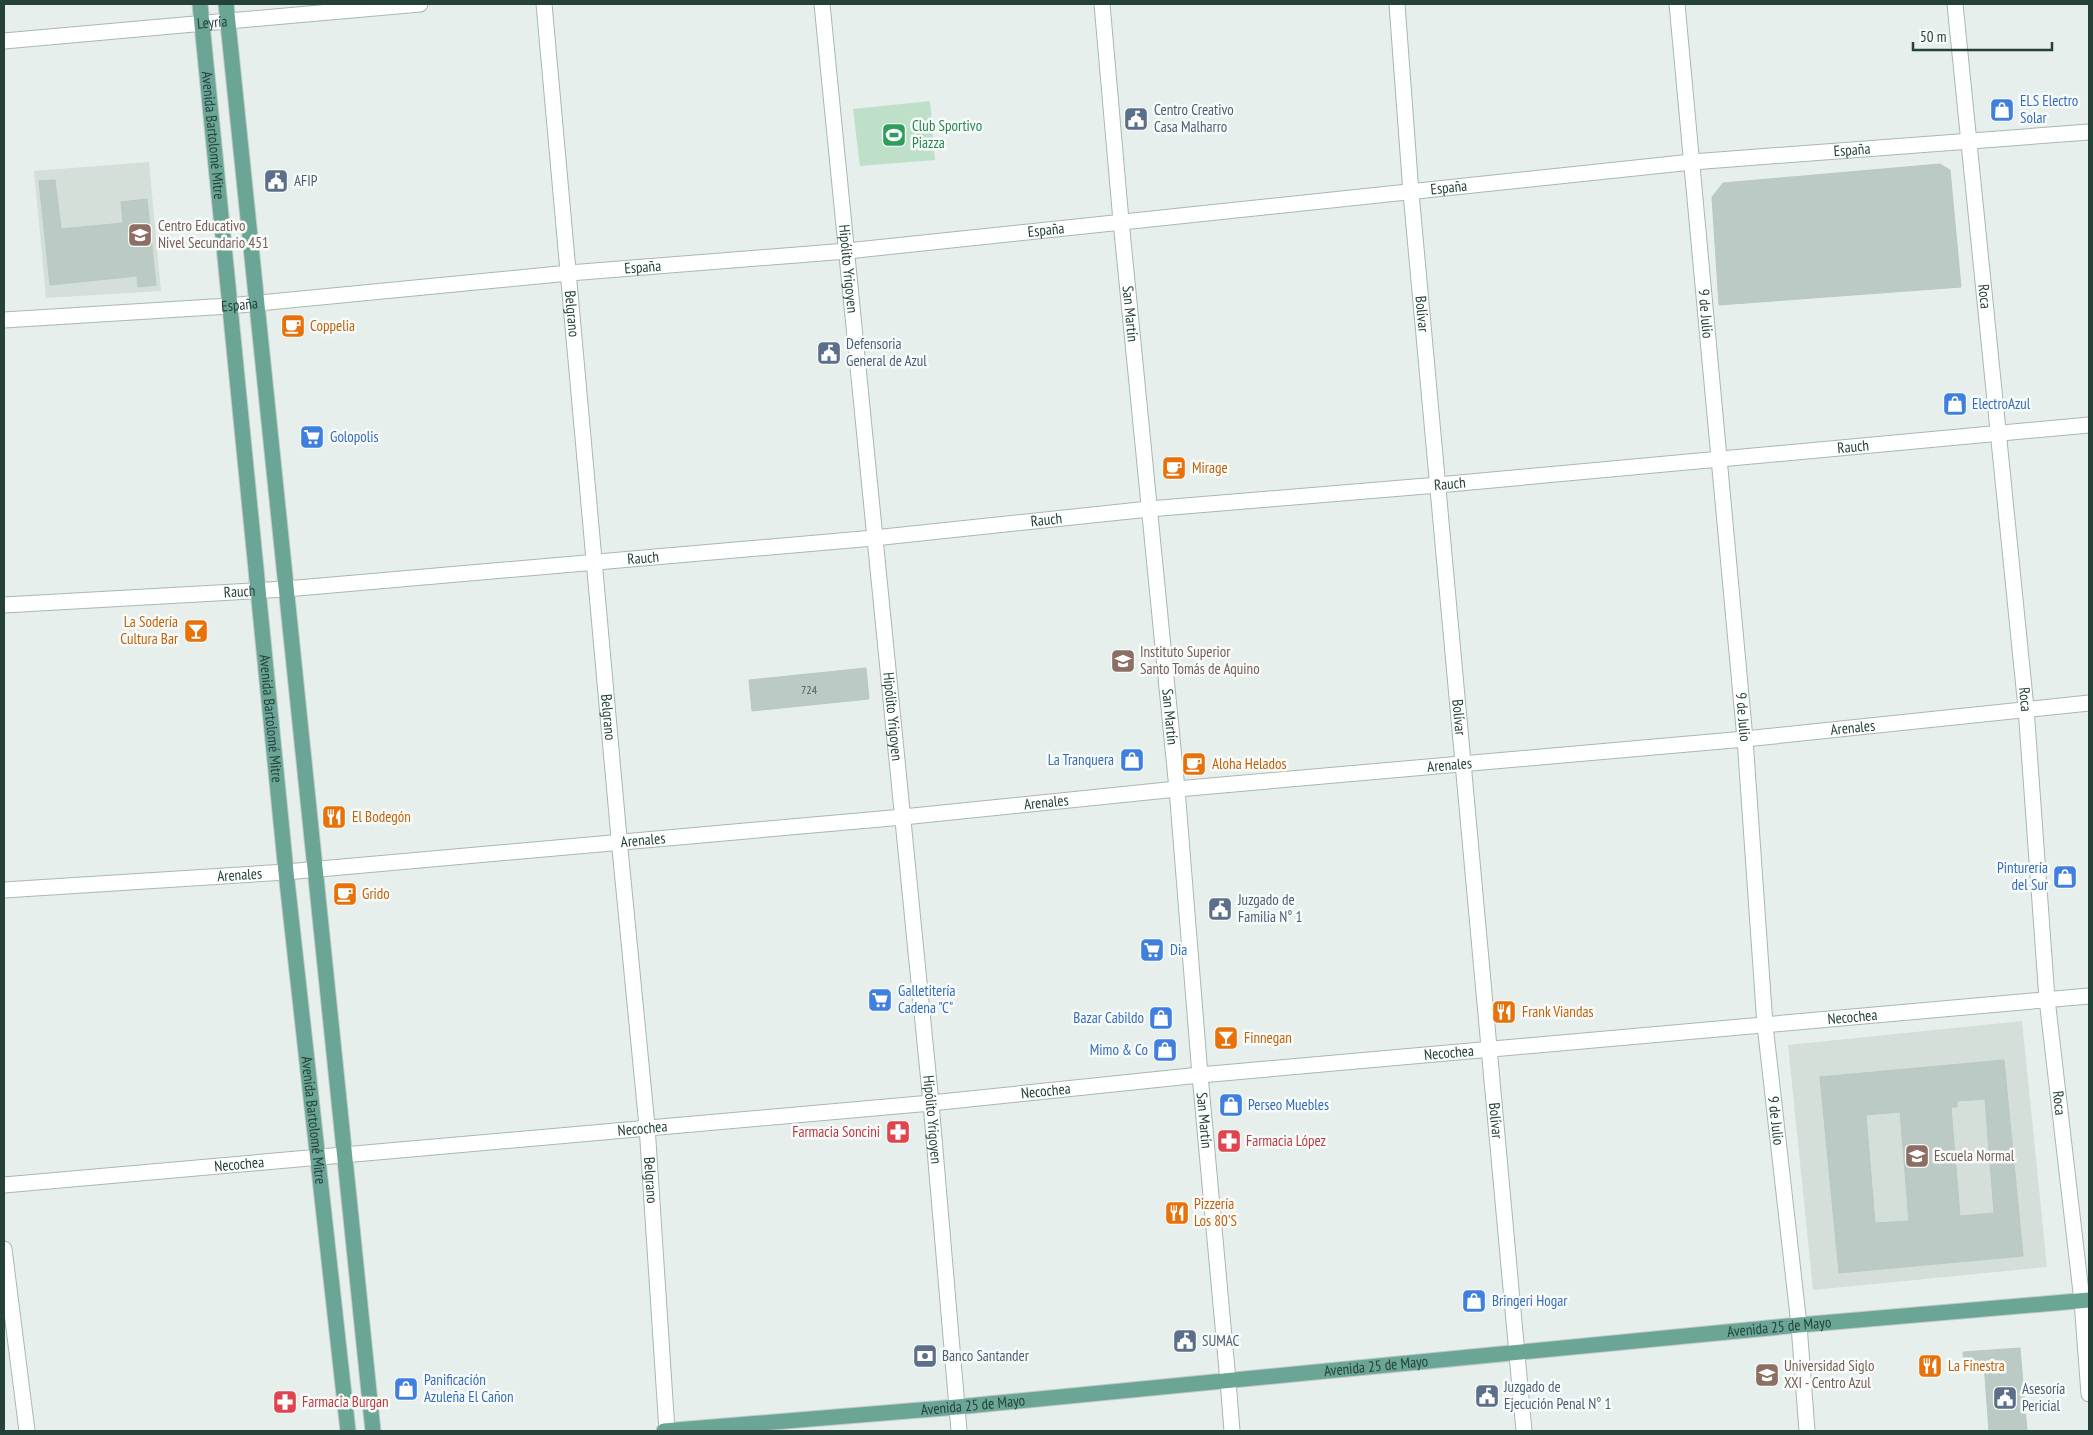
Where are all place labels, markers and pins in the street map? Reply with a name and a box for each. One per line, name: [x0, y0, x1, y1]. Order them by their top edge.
place label: ELS Electro Solar: [2020, 91, 2078, 127]
shop icon: ELS Electro Solar: [1989, 97, 2015, 123]
place label: Centro Creativo Casa Malharro: [1154, 100, 1234, 136]
public building icon: Centro Creativo Casa Malharro: [1123, 106, 1149, 132]
place label: Club Sportivo Piazza: [912, 116, 982, 152]
sports icon: Club Sportivo Piazza: [881, 122, 907, 148]
public building icon: AFIP: [263, 168, 289, 194]
place label: AFIP: [294, 171, 318, 190]
place label: Centro Educativo Nivel Secundario 451: [158, 216, 269, 252]
school or university icon: Centro Educativo Nivel Secundario 451: [127, 222, 153, 248]
cafe icon: Coppelia: [280, 313, 306, 339]
place label: Coppelia: [310, 316, 355, 335]
place label: Defensoria General de Azul: [846, 334, 927, 370]
public building icon: Defensoria General de Azul: [816, 340, 842, 366]
shop icon: ElectroAzul: [1942, 391, 1968, 417]
place label: ElectroAzul: [1972, 394, 2031, 413]
supermarket icon: Golopolis: [299, 424, 325, 450]
place label: Golopolis: [330, 427, 379, 446]
cafe icon: Mirage: [1161, 455, 1187, 481]
place label: Mirage: [1192, 458, 1228, 477]
place label: La Sodería Cultura Bar: [120, 612, 179, 648]
bar icon: La Sodería Cultura Bar: [183, 618, 209, 644]
place label: Instituto Superior Santo Tomás de Aquino: [1140, 642, 1260, 678]
school or university icon: Instituto Superior Santo Tomás de Aquino: [1110, 648, 1136, 674]
shop icon: La Tranquera: [1119, 747, 1145, 773]
place label: La Tranquera: [1048, 750, 1114, 769]
cafe icon: Aloha Helados: [1181, 751, 1207, 777]
place label: Aloha Helados: [1212, 754, 1287, 773]
restaurant icon: El Bodegón: [321, 804, 347, 830]
place label: El Bodegón: [352, 807, 411, 826]
place label: Pinturería del Sur: [1997, 858, 2049, 894]
shop icon: Pinturería del Sur: [2052, 864, 2078, 890]
cafe icon: Grido: [332, 881, 358, 907]
place label: Grido: [362, 884, 390, 903]
place label: Juzgado de Familia N° 1: [1237, 890, 1302, 926]
public building icon: Juzgado de Familia N° 1: [1207, 896, 1233, 922]
supermarket icon: Dia: [1139, 937, 1165, 963]
place label: Dia: [1170, 940, 1187, 959]
place label: Galletitería Cadena "C": [898, 981, 956, 1017]
supermarket icon: Galletitería Cadena "C": [867, 987, 893, 1013]
restaurant icon: Frank Viandas: [1491, 999, 1517, 1025]
place label: Frank Viandas: [1522, 1002, 1594, 1021]
shop icon: Bazar Cabildo: [1148, 1005, 1174, 1031]
place label: Bazar Cabildo: [1073, 1008, 1144, 1027]
bar icon: Finnegan: [1213, 1025, 1239, 1051]
place label: Finnegan: [1244, 1028, 1292, 1047]
shop icon: Mimo & Co: [1152, 1037, 1178, 1063]
place label: Mimo & Co: [1090, 1040, 1148, 1059]
shop icon: Perseo Muebles: [1218, 1092, 1244, 1118]
place label: Perseo Muebles: [1248, 1095, 1329, 1114]
pharmacy icon: Farmacia Soncini: [885, 1119, 911, 1145]
place label: Farmacia Soncini: [792, 1122, 880, 1141]
pharmacy icon: Farmacia López: [1216, 1128, 1242, 1154]
place label: Farmacia López: [1246, 1131, 1326, 1150]
school or university icon: Escuela Normal: [1904, 1143, 1930, 1169]
place label: Escuela Normal: [1934, 1146, 2015, 1165]
place label: Pizzería Los 80'S: [1194, 1194, 1237, 1230]
restaurant icon: Pizzería Los 80'S: [1164, 1200, 1190, 1226]
shop icon: Bringeri Hogar: [1461, 1288, 1487, 1314]
place label: Bringeri Hogar: [1492, 1291, 1568, 1310]
public building icon: SUMAC: [1172, 1328, 1198, 1354]
place label: SUMAC: [1202, 1331, 1240, 1350]
bank icon: Banco Santander: [912, 1343, 938, 1369]
place label: Banco Santander: [942, 1346, 1030, 1365]
restaurant icon: La Finestra: [1917, 1353, 1943, 1379]
place label: Universidad Siglo XXI - Centro Azul: [1784, 1356, 1874, 1392]
place label: La Finestra: [1948, 1356, 2005, 1375]
school or university icon: Universidad Siglo XXI - Centro Azul: [1754, 1362, 1780, 1388]
place label: Panificación Azuleña El Cañon: [424, 1370, 514, 1406]
shop icon: Panificación Azuleña El Cañon: [393, 1376, 419, 1402]
place label: Juzgado de Ejecución Penal N° 1: [1503, 1377, 1611, 1413]
place label: Asesoría Pericial: [2022, 1379, 2065, 1415]
public building icon: Juzgado de Ejecución Penal N° 1: [1474, 1383, 1500, 1409]
public building icon: Asesoría Pericial: [1992, 1385, 2018, 1411]
pharmacy icon: Farmacia Burgan: [272, 1389, 298, 1415]
place label: Farmacia Burgan: [302, 1392, 389, 1411]

